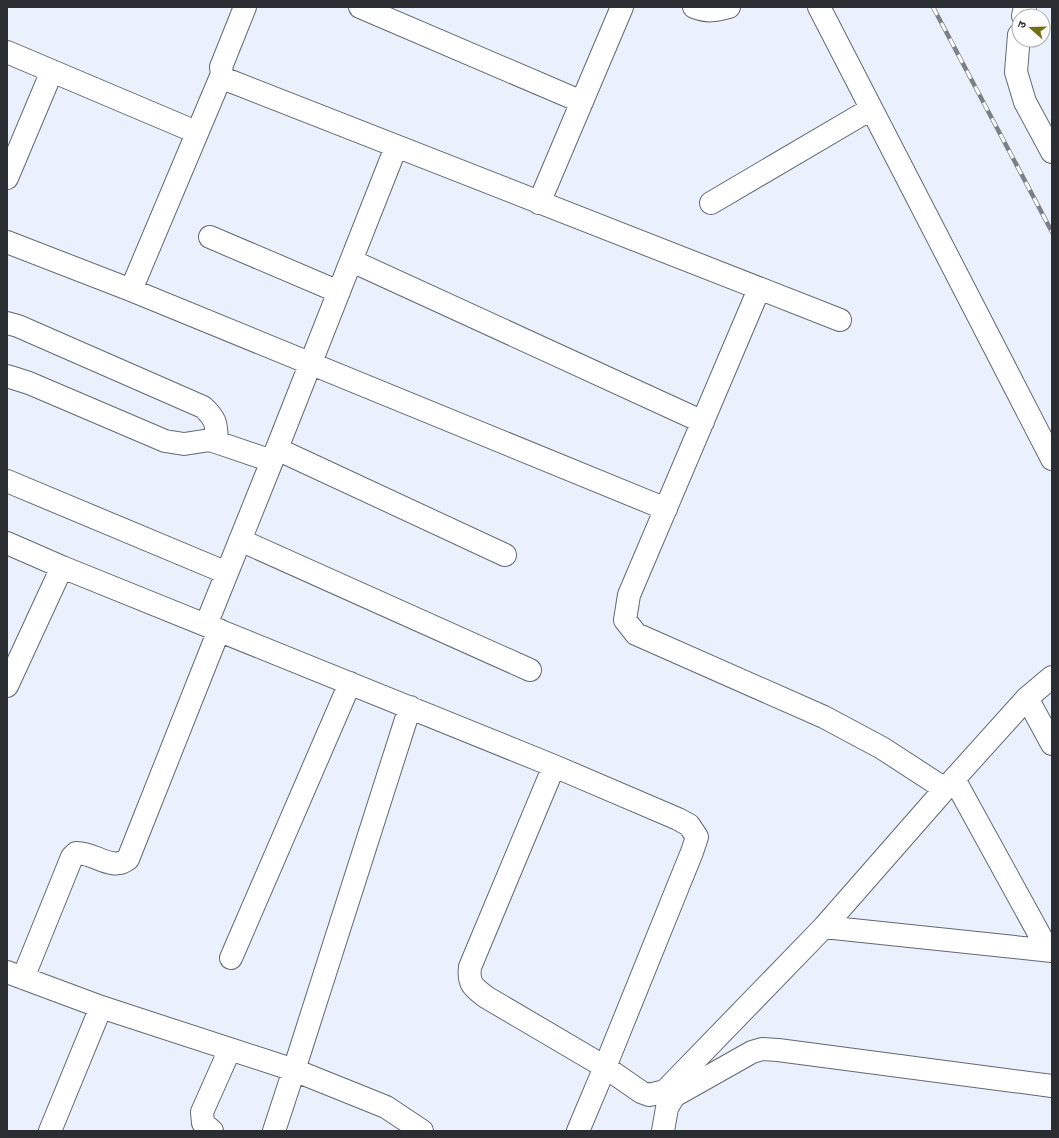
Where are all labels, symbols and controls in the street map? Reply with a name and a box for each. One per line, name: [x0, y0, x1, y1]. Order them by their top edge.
north arrow: [1011, 8, 1051, 48]
text: उ: [1014, 19, 1029, 30]

